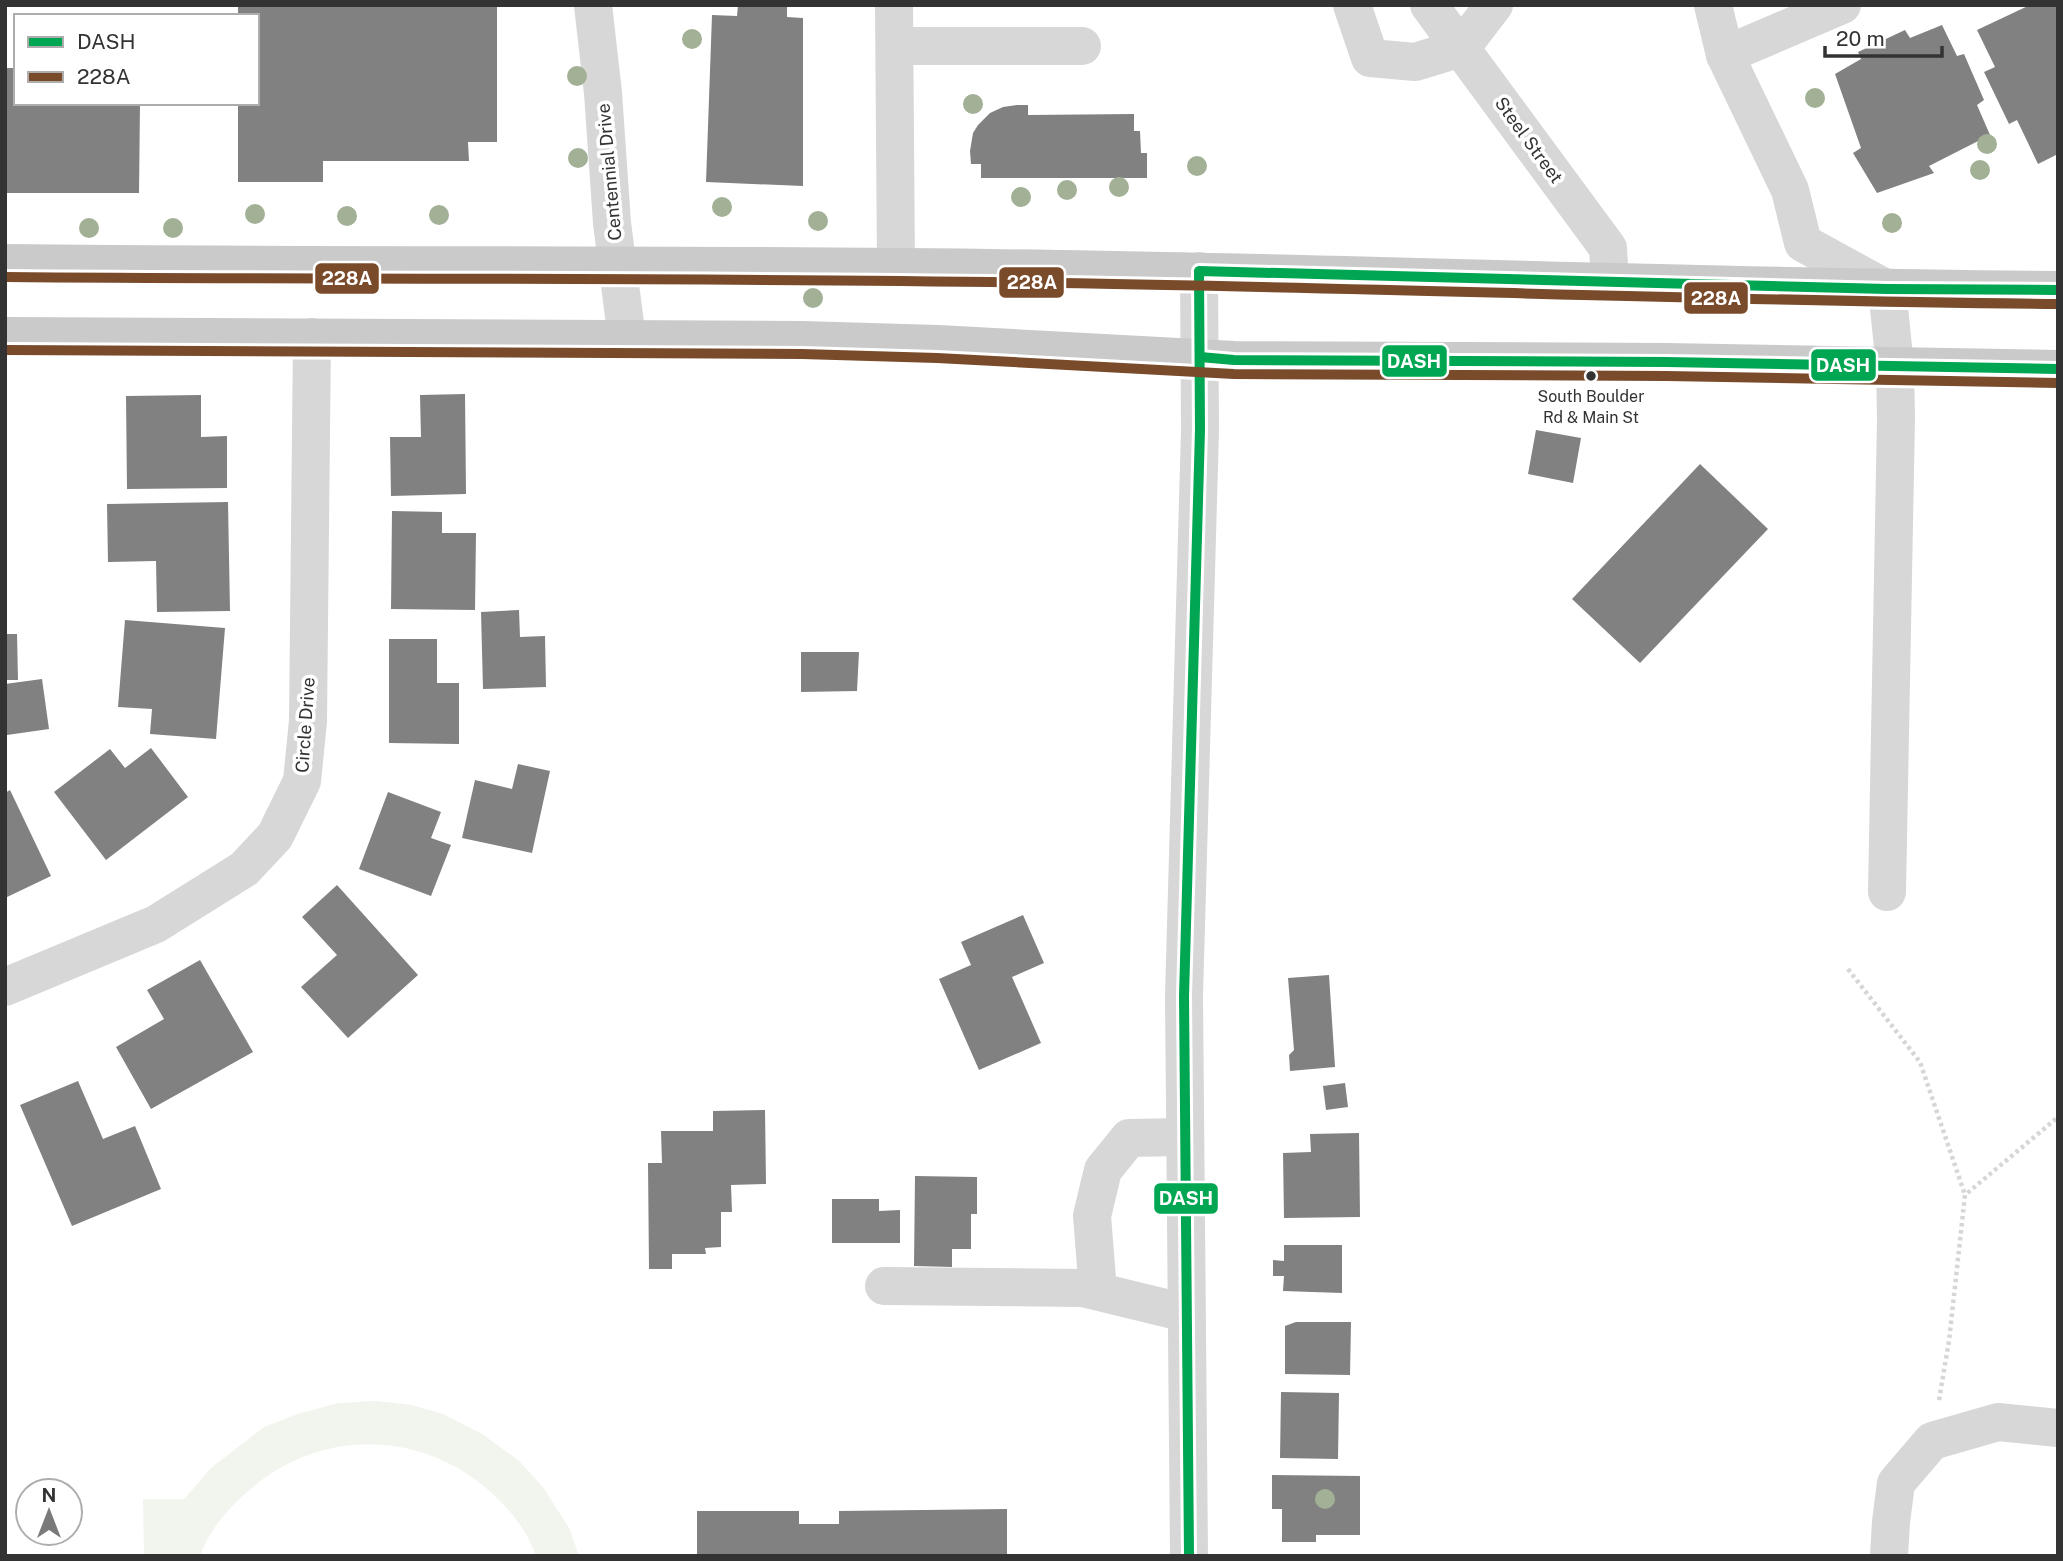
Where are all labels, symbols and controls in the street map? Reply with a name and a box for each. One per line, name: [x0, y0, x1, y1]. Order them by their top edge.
legend: [14, 14, 259, 105]
scale bar: [1825, 14, 1942, 58]
text: 20 m: [1836, 26, 1885, 51]
text: DASH: [77, 29, 136, 54]
text: 228A: [77, 64, 131, 89]
street label: Steel Street: [1491, 93, 1567, 187]
street label: Centennial Drive: [593, 103, 625, 241]
line badge: 228A: [314, 262, 380, 295]
line badge: 228A: [998, 266, 1065, 299]
text: 228A: [322, 267, 373, 289]
text: 228A: [1007, 271, 1058, 293]
line badge: 228A: [1683, 281, 1749, 315]
text: 228A: [1691, 287, 1742, 309]
line badge: DASH: [1381, 344, 1448, 378]
line badge: DASH: [1810, 348, 1877, 382]
text: DASH: [1387, 350, 1441, 372]
text: DASH: [1816, 354, 1870, 376]
marker: South Boulder Rd & Main St: [1584, 369, 1598, 383]
place label: South Boulder Rd & Main St: [1538, 387, 1644, 427]
street label: Circle Drive: [291, 676, 319, 774]
line badge: DASH: [1153, 1182, 1219, 1215]
text: DASH: [1159, 1187, 1213, 1209]
north arrow: [14, 1477, 84, 1547]
text: N: [42, 1484, 56, 1506]

